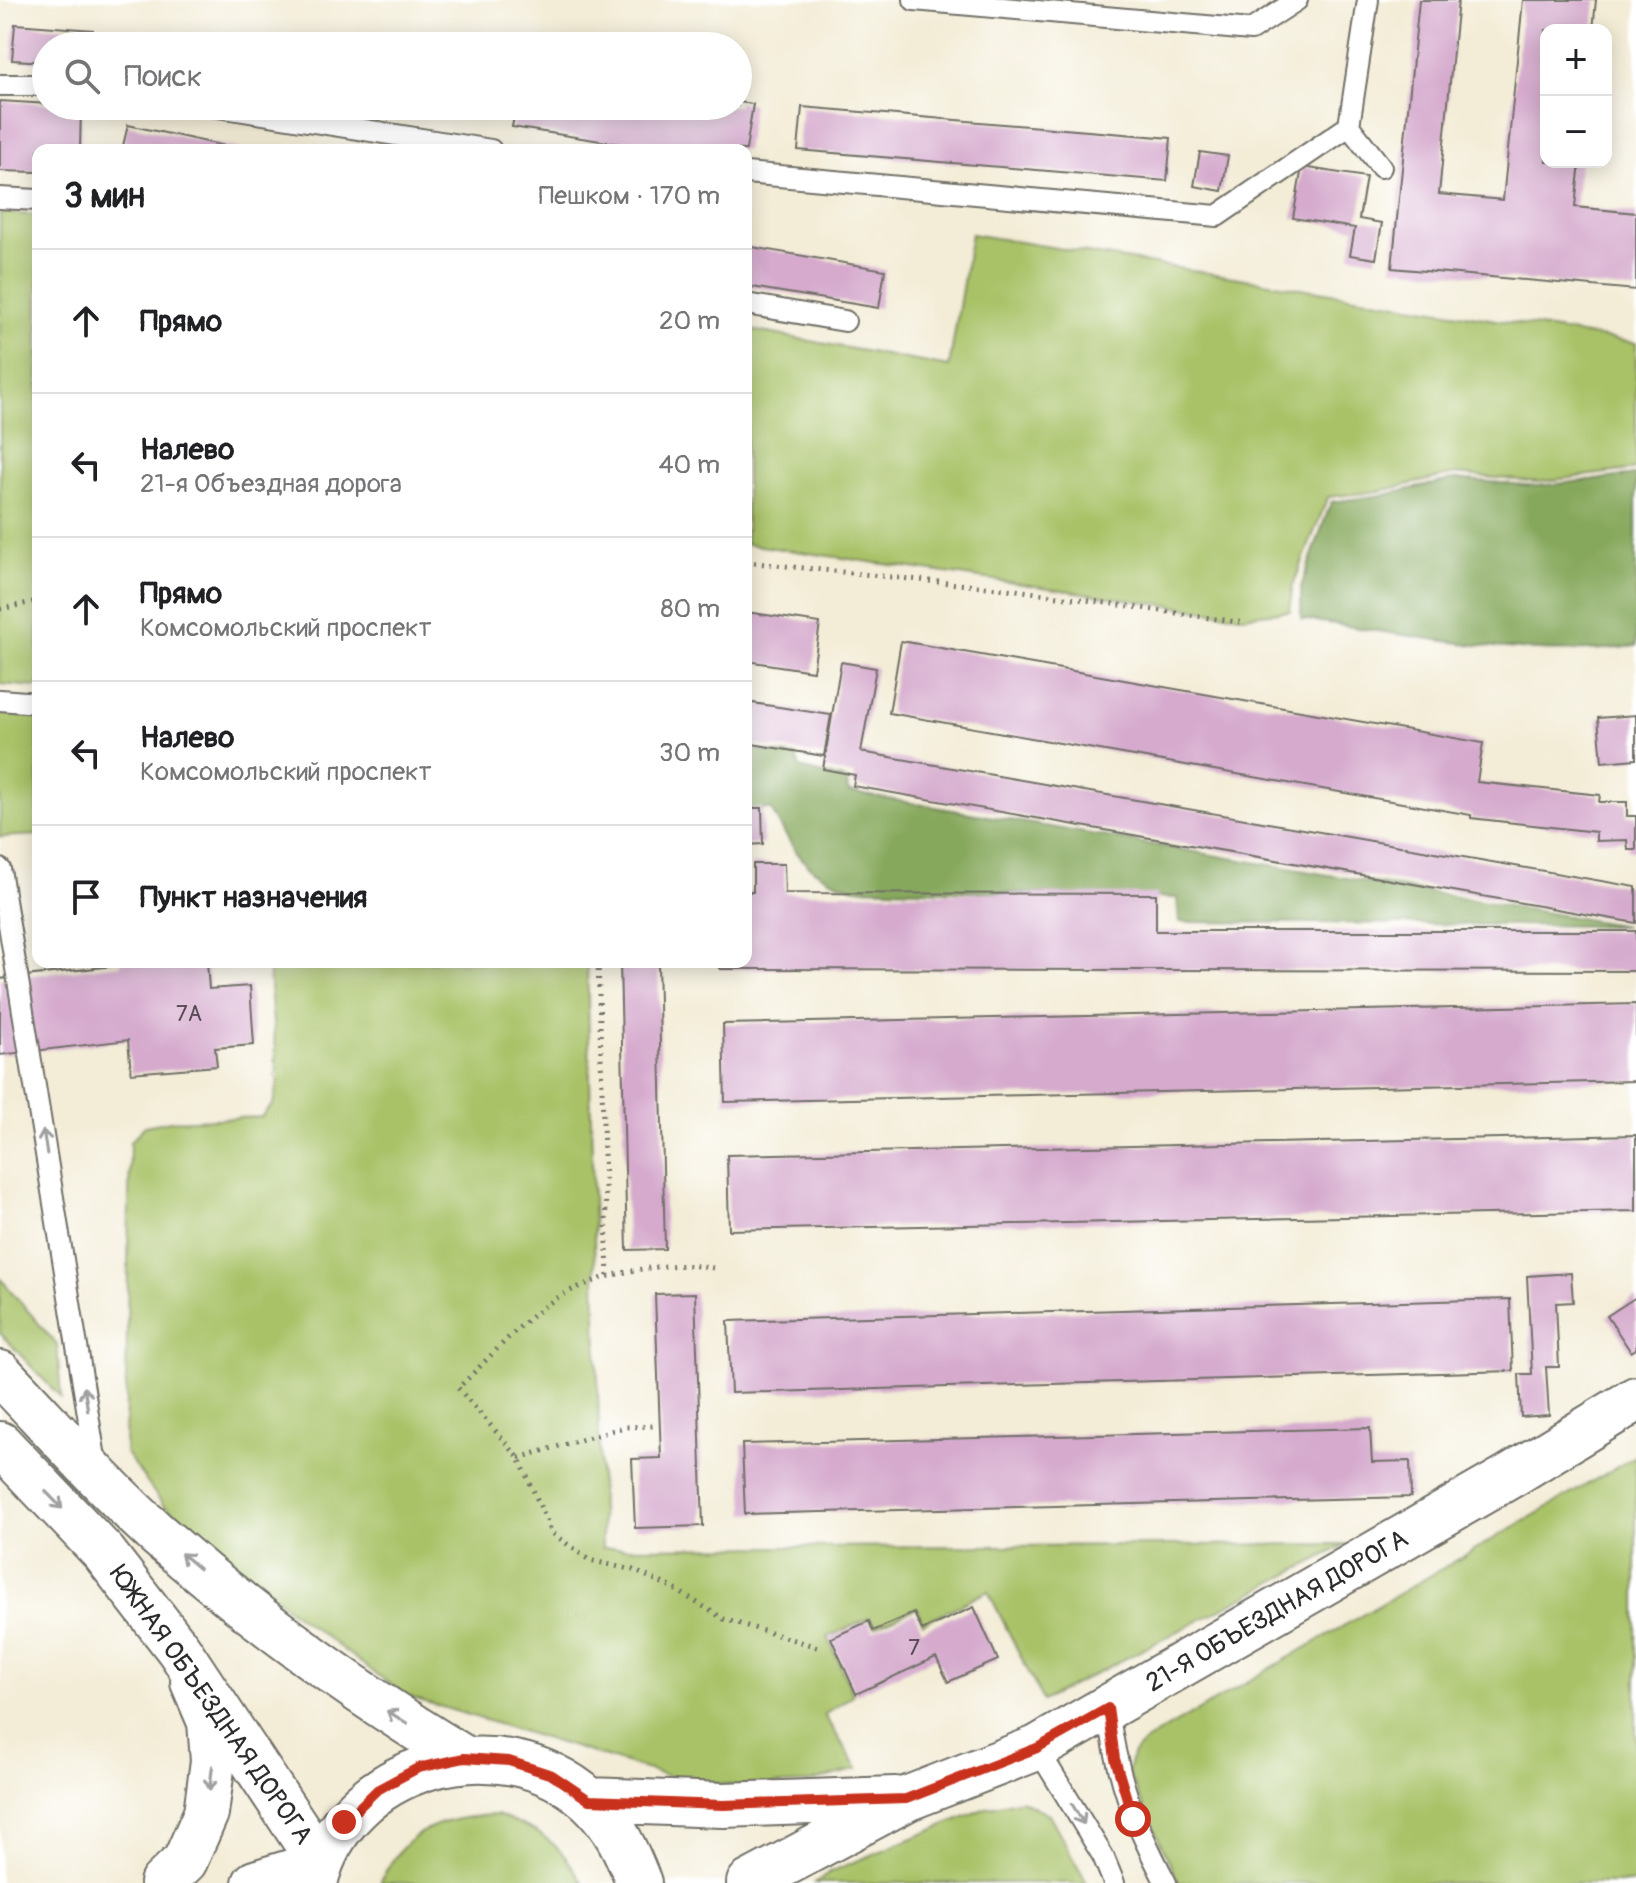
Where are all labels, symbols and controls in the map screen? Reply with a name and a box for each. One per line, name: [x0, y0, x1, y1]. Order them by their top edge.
map controls: [1540, 24, 1612, 168]
button: +: [1540, 24, 1612, 96]
search box: [32, 32, 752, 120]
icon: search: [60, 54, 104, 98]
text: Поиск: [124, 58, 202, 95]
button: −: [1540, 96, 1612, 168]
text: 3 мин: [64, 175, 145, 218]
text: Пешком · 170 m: [539, 180, 720, 212]
icon: ahead: [64, 299, 108, 343]
text: Прямо: [140, 303, 222, 340]
text: 20 m: [659, 305, 720, 337]
text: Налево: [140, 431, 234, 468]
icon: left: [64, 443, 108, 487]
text: 40 m: [658, 449, 720, 481]
text: 21-я Объездная дорога: [140, 468, 402, 500]
text: Прямо: [140, 575, 222, 612]
icon: ahead: [64, 587, 108, 631]
text: 80 m: [660, 593, 720, 625]
text: Комсомольский проспект: [140, 612, 431, 644]
text: Налево: [140, 719, 234, 756]
icon: left: [64, 731, 108, 775]
text: 30 m: [659, 737, 720, 769]
text: Комсомольский проспект: [140, 756, 431, 788]
icon: arrive: [64, 875, 108, 919]
text: Пункт назначения: [140, 879, 367, 916]
house number: 7А: [176, 1000, 202, 1028]
one-way arrow: [37, 1130, 52, 1155]
one-way arrow: [77, 1387, 92, 1412]
one-way arrow: [44, 1490, 63, 1510]
street label: 21-Я ОБЪЕЗДНАЯ ДОРОГА: [1140, 1523, 1414, 1699]
one-way arrow: [180, 1552, 201, 1570]
street label: ЮЖНАЯ ОБЪЕЗДНАЯ ДОРОГА: [102, 1559, 320, 1851]
house number: 7: [908, 1634, 920, 1662]
one-way arrow: [386, 1709, 409, 1725]
one-way arrow: [203, 1765, 218, 1790]
route start: [1115, 1801, 1151, 1837]
one-way arrow: [1070, 1802, 1086, 1825]
route end: [326, 1804, 362, 1840]

